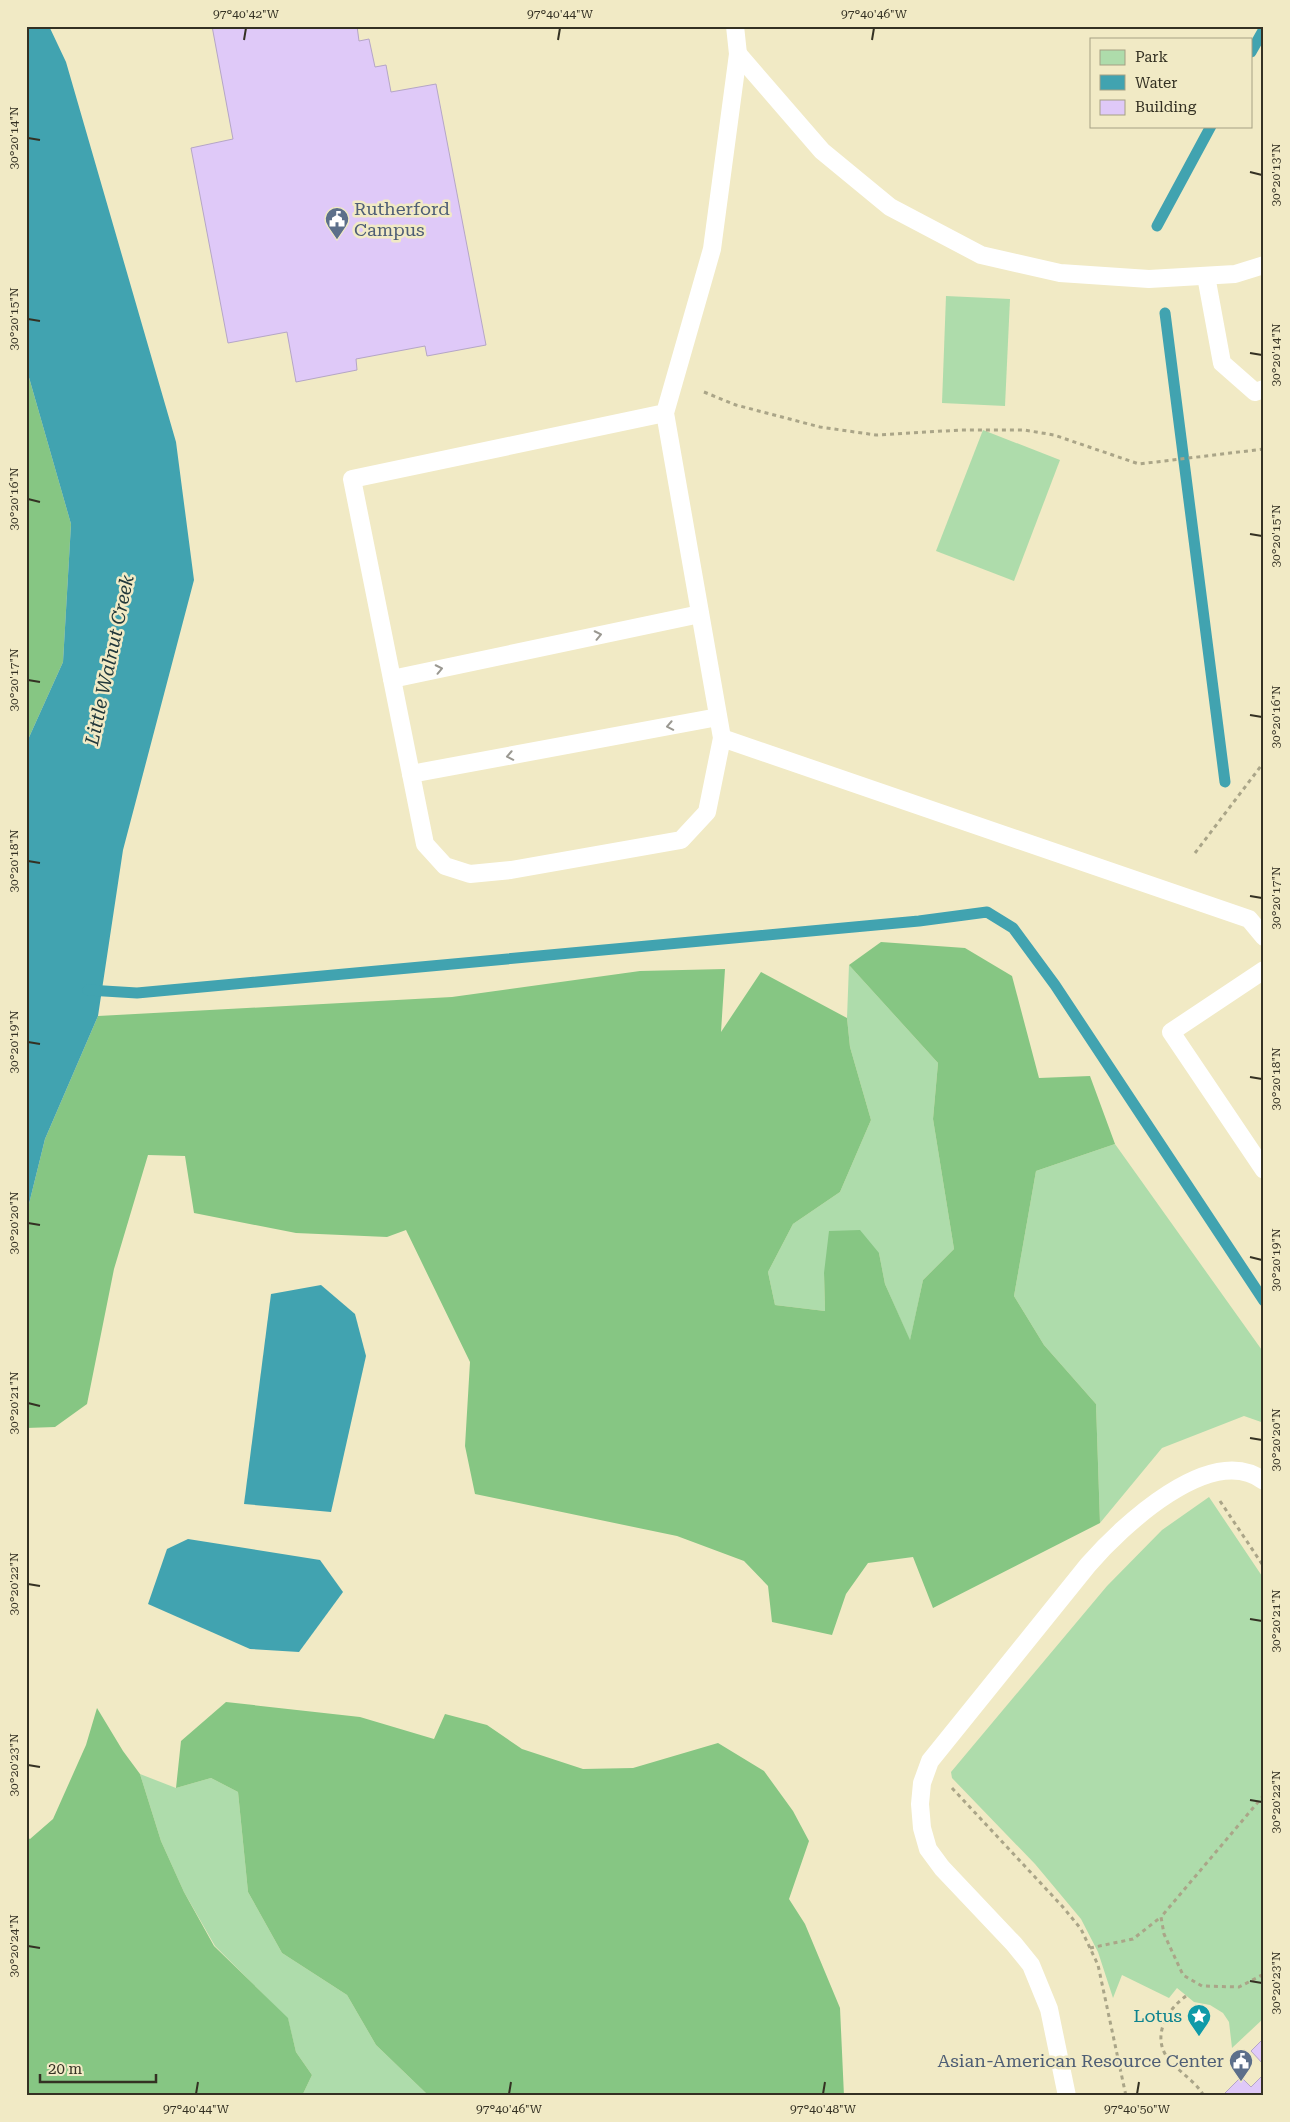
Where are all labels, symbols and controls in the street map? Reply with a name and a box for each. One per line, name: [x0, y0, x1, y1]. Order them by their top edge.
text: 97°40'42"W: [213, 7, 280, 21]
text: 97°40'44"W: [527, 7, 594, 21]
text: 97°40'46"W: [841, 7, 908, 21]
legend: [1090, 38, 1252, 128]
text: Park: [1135, 48, 1169, 66]
text: Water: [1135, 74, 1177, 92]
text: Building: [1135, 98, 1197, 116]
text: 30°20'14"N: [7, 106, 21, 170]
text: 30°20'13"N: [1269, 143, 1283, 207]
place label: Rutherford Campus: [354, 198, 450, 240]
public building icon: Rutherford Campus: [324, 206, 350, 240]
text: 30°20'15"N: [7, 287, 21, 351]
text: 30°20'14"N: [1269, 323, 1283, 387]
text: 30°20'16"N: [7, 467, 21, 531]
text: 30°20'15"N: [1269, 504, 1283, 568]
water label: Little Walnut Creek: [80, 572, 139, 748]
one-way arrow: [594, 630, 603, 641]
text: 30°20'17"N: [7, 648, 21, 712]
one-way arrow: [435, 664, 444, 675]
text: 30°20'16"N: [1269, 685, 1283, 749]
one-way arrow: [666, 720, 674, 730]
one-way arrow: [506, 750, 515, 760]
text: 30°20'18"N: [7, 829, 21, 893]
text: 30°20'17"N: [1269, 866, 1283, 930]
text: 30°20'19"N: [7, 1010, 21, 1074]
text: 30°20'18"N: [1269, 1047, 1283, 1111]
text: 30°20'20"N: [7, 1191, 21, 1255]
text: 30°20'19"N: [1269, 1228, 1283, 1292]
text: 30°20'21"N: [7, 1371, 21, 1435]
text: 30°20'20"N: [1269, 1408, 1283, 1472]
text: 30°20'22"N: [7, 1552, 21, 1616]
text: 30°20'21"N: [1269, 1589, 1283, 1653]
text: 30°20'23"N: [7, 1733, 21, 1797]
text: 30°20'22"N: [1269, 1770, 1283, 1834]
text: 30°20'24"N: [7, 1914, 21, 1978]
text: 30°20'23"N: [1269, 1951, 1283, 2015]
place icon: Lotus: [1186, 2003, 1212, 2037]
place label: Lotus: [1133, 2005, 1182, 2026]
public building icon: Asian-American Resource Center: [1228, 2048, 1254, 2082]
place label: Asian-American Resource Center: [937, 2050, 1224, 2071]
scale bar: [40, 2052, 156, 2084]
text: 20 m: [48, 2060, 83, 2078]
text: 97°40'44"W: [163, 2102, 230, 2116]
text: 97°40'46"W: [476, 2102, 543, 2116]
text: 97°40'48"W: [790, 2102, 857, 2116]
text: 97°40'50"W: [1104, 2102, 1171, 2116]

